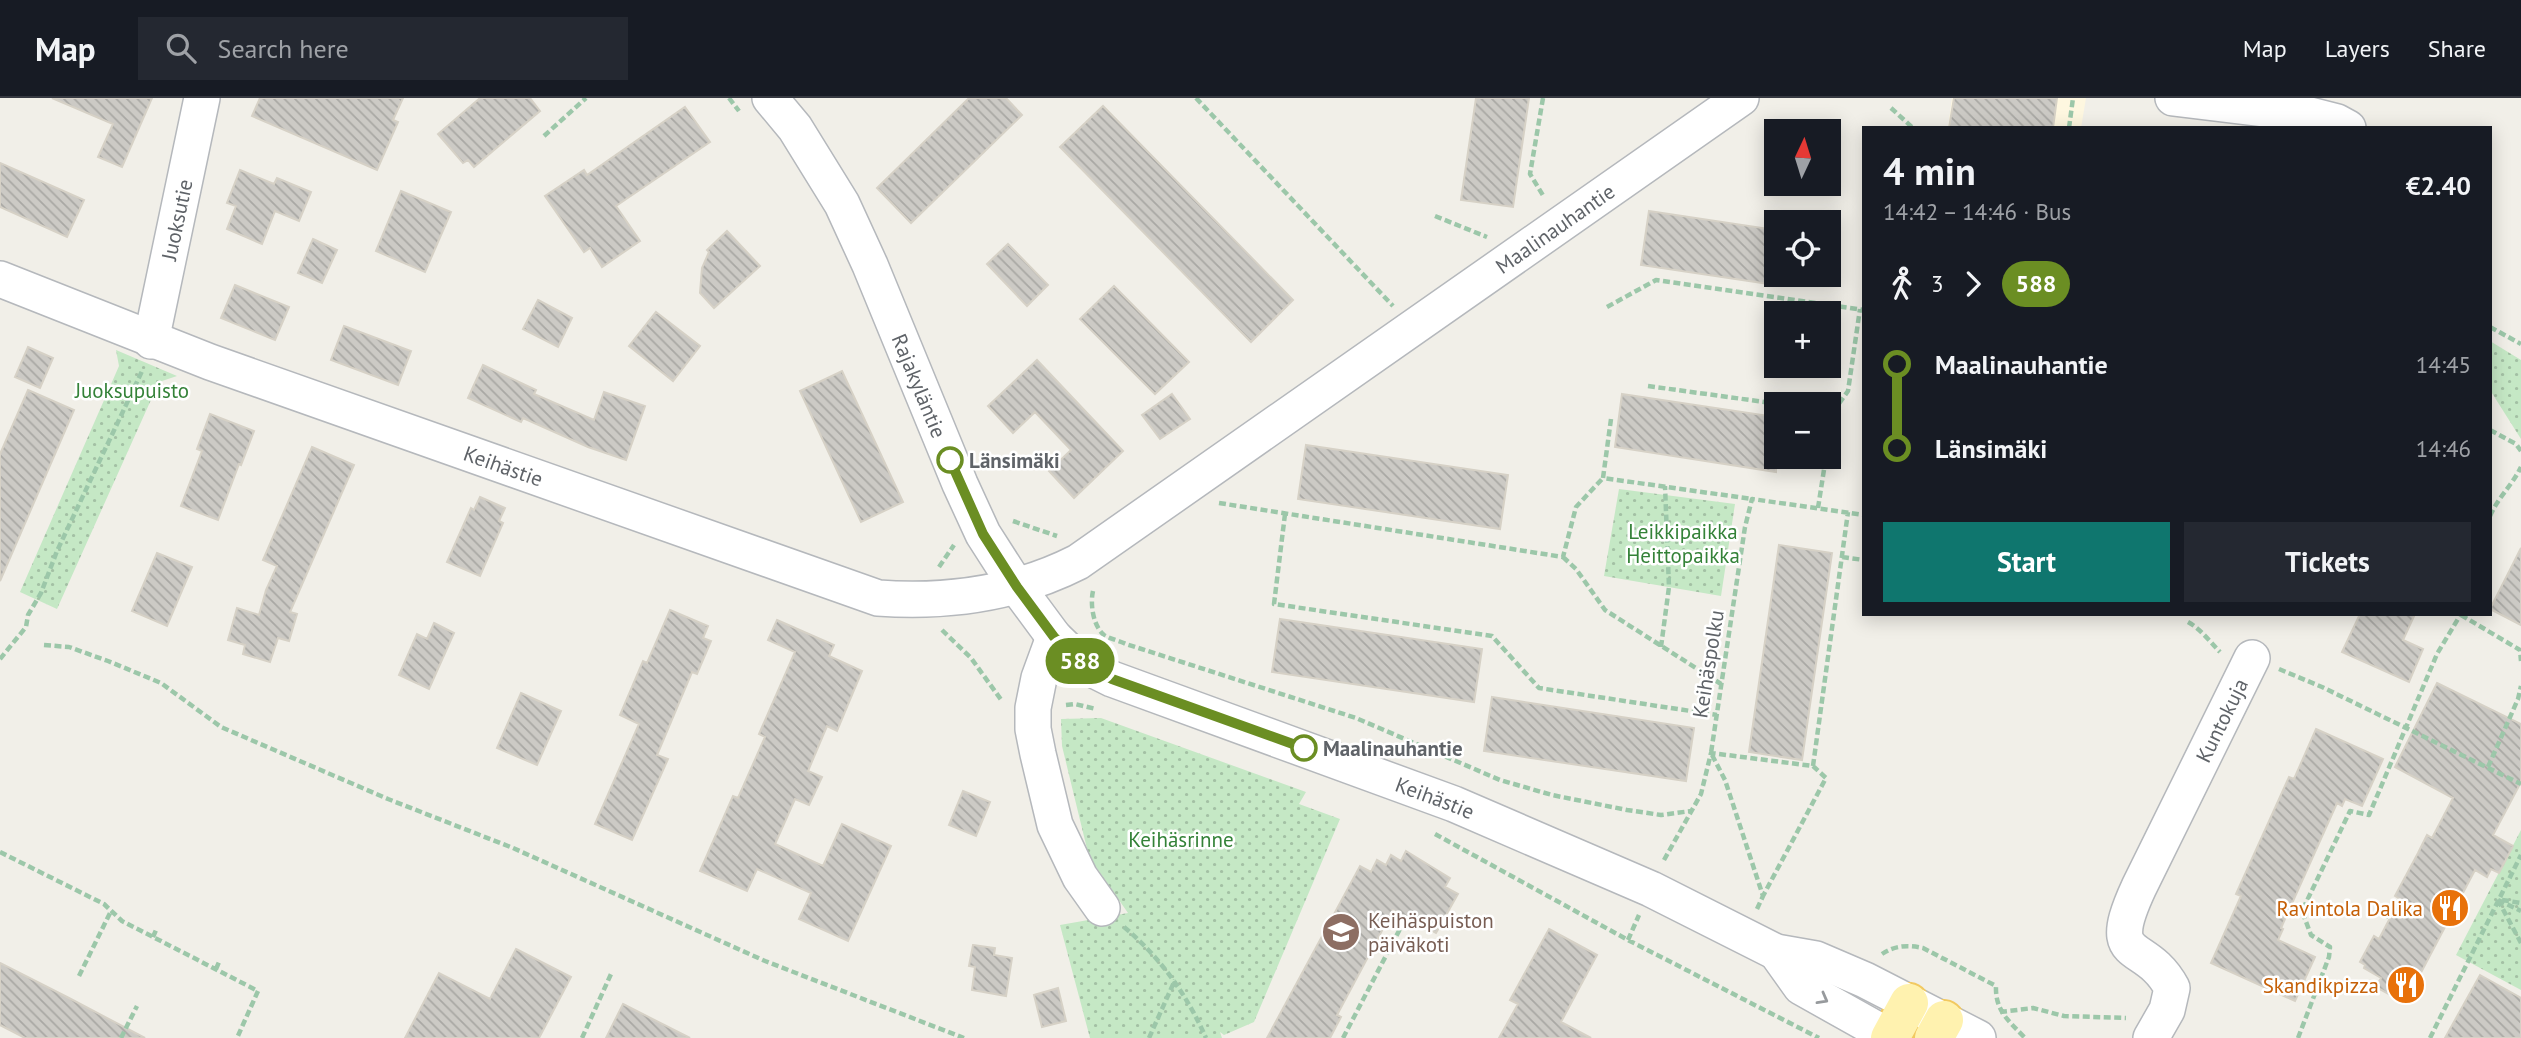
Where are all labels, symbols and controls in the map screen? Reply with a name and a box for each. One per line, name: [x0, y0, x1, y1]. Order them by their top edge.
search box: [138, 17, 628, 80]
text: Map: [35, 27, 96, 70]
icon: search: [162, 29, 200, 67]
text: Search here: [218, 32, 349, 65]
text: Map: [2243, 33, 2287, 64]
text: Layers: [2325, 33, 2390, 64]
text: Share: [2428, 33, 2486, 64]
north arrow: [1764, 119, 1841, 196]
map controls: [1764, 119, 1841, 469]
text: 4 min: [1883, 146, 1976, 195]
text: €2.40: [2406, 169, 2471, 202]
street label: Juoksutie: [155, 177, 198, 264]
street label: Maalinauhantie: [1490, 177, 1620, 279]
text: 14:42 – 14:46 · Bus: [1883, 197, 2071, 226]
button: locate: [1764, 210, 1841, 287]
icon: walk: [1883, 265, 1921, 303]
icon: forward: [1954, 265, 1992, 303]
text: 588: [2016, 268, 2056, 299]
text: 3: [1931, 269, 1944, 298]
button: +: [1764, 301, 1841, 378]
street label: Rajakyläntie: [886, 330, 953, 442]
text: Maalinauhantie: [1935, 348, 2108, 381]
text: 14:45: [2416, 350, 2471, 379]
park label: Juoksupuisto: [74, 377, 189, 404]
button: −: [1764, 392, 1841, 469]
text: Länsimäki: [1935, 432, 2047, 465]
text: 14:46: [2416, 434, 2471, 463]
street label: Keihästie: [460, 439, 547, 492]
marker: Länsimäki: [937, 447, 963, 473]
place label: Länsimäki: [969, 447, 1060, 474]
park label: Leikkipaikka Heittopaikka: [1626, 518, 1740, 569]
button: Start: [1883, 522, 2170, 602]
button: Tickets: [2184, 522, 2471, 602]
street label: Keihäspolku: [1686, 608, 1730, 720]
line badge: 588: [1040, 638, 1120, 684]
text: 588: [1060, 645, 1100, 676]
street label: Kuntokuja: [2189, 674, 2253, 767]
marker: Maalinauhantie: [1291, 735, 1317, 761]
place label: Maalinauhantie: [1323, 735, 1463, 762]
street label: Keihästie: [1392, 770, 1479, 825]
park label: Keihäsrinne: [1128, 826, 1234, 853]
restaurant icon: Ravintola Dalika: [2429, 887, 2471, 929]
place label: Ravintola Dalika: [2276, 895, 2423, 922]
place label: Keihäspuiston päiväkoti: [1368, 907, 1494, 958]
school or university icon: Keihäspuiston päiväkoti: [1320, 911, 1362, 953]
restaurant icon: Skandikpizza: [2385, 964, 2427, 1006]
place label: Skandikpizza: [2263, 972, 2379, 999]
one-way arrow: [1816, 991, 1829, 1004]

